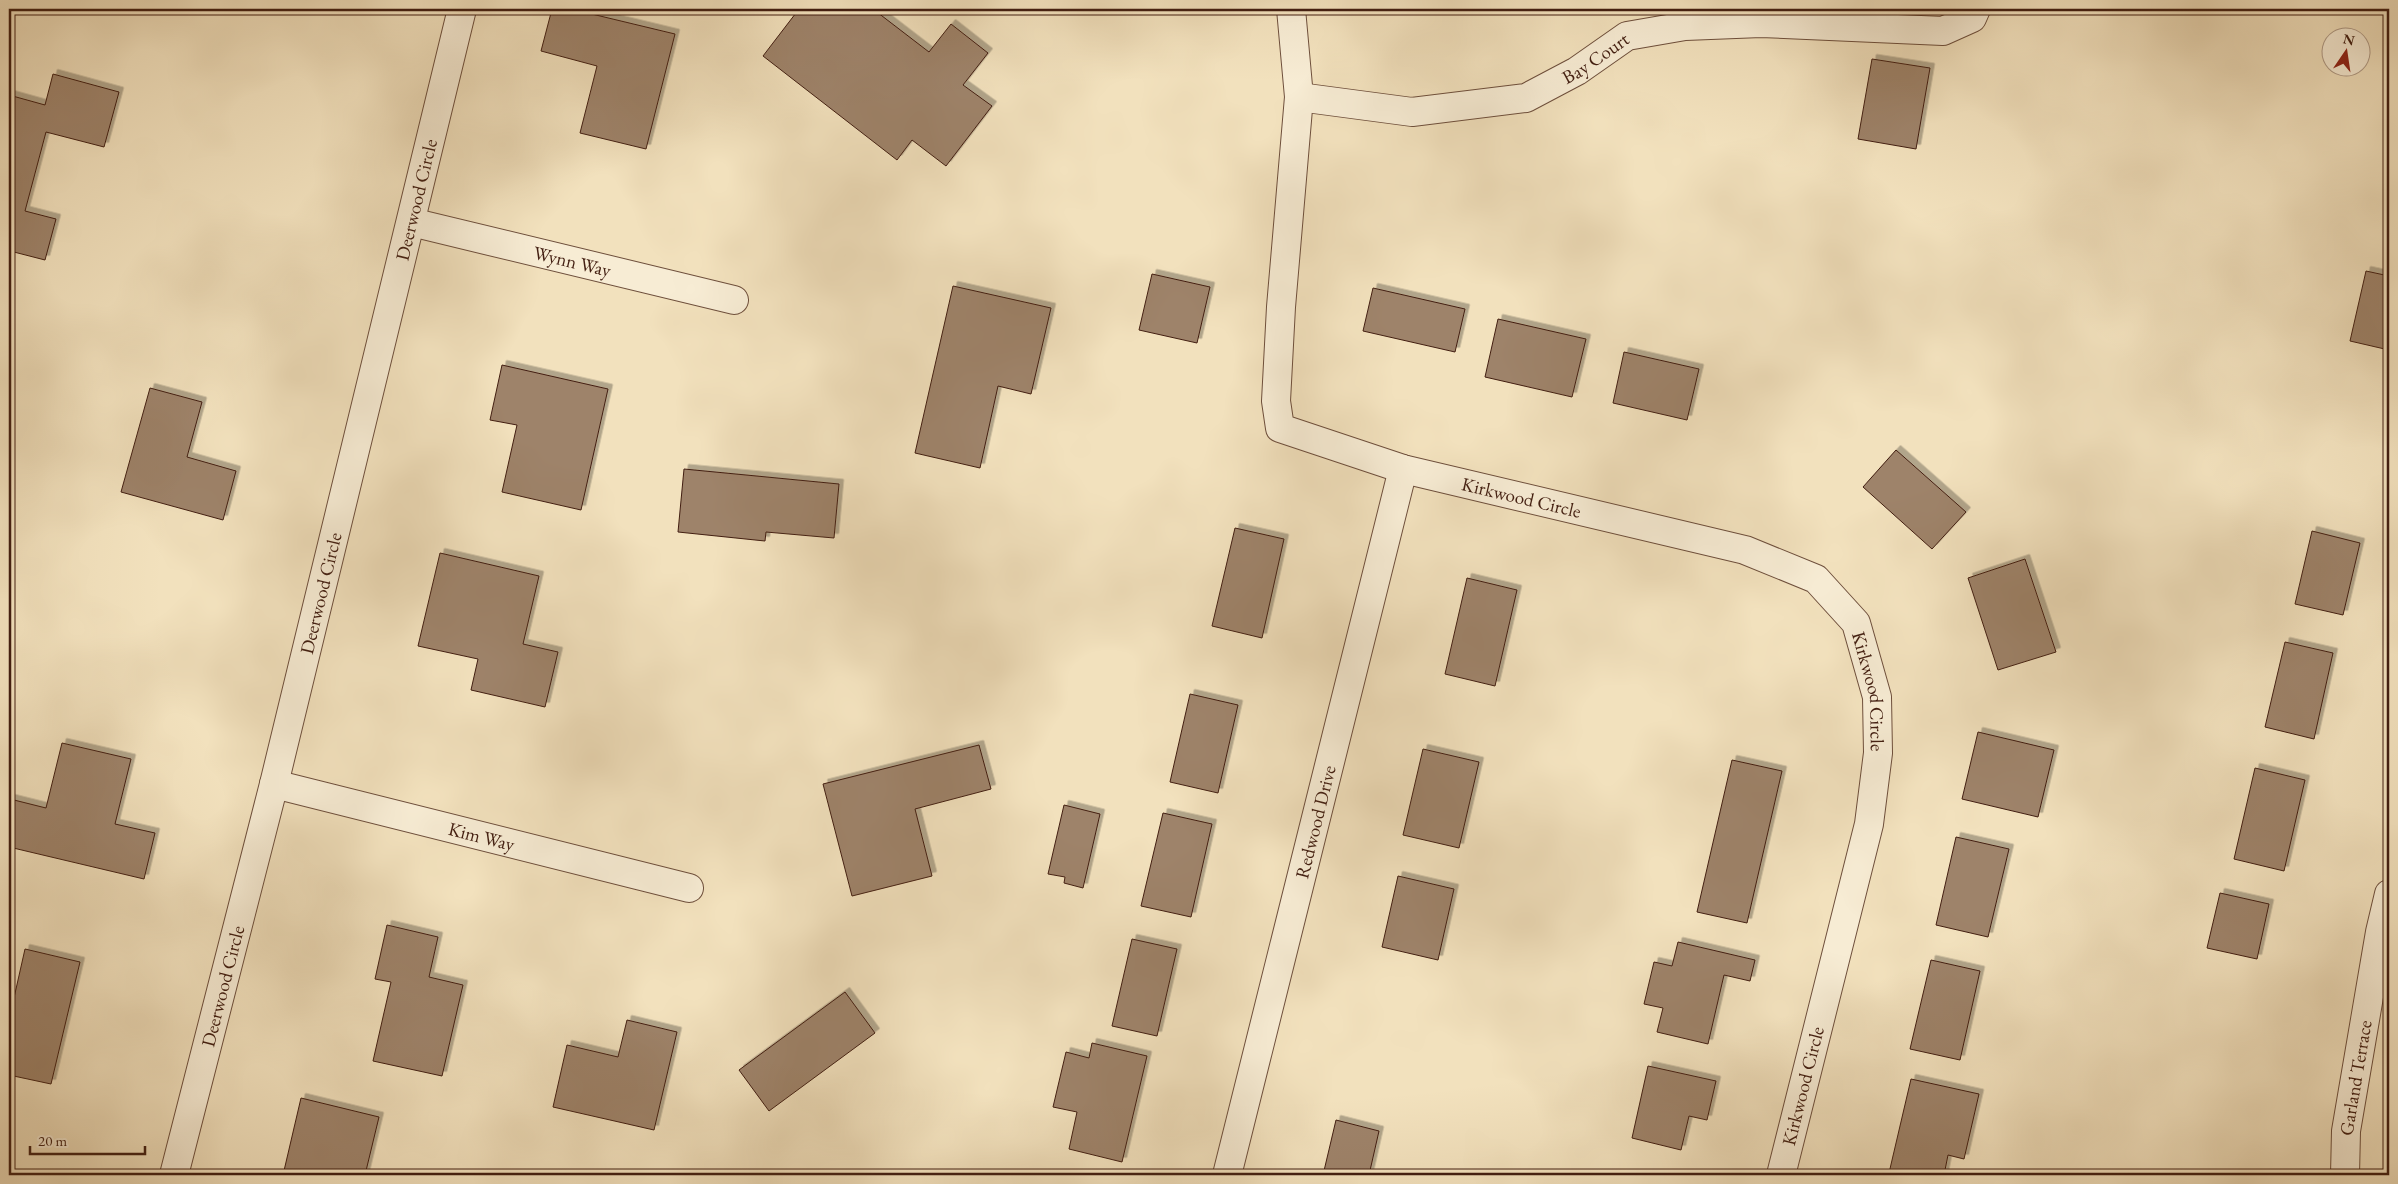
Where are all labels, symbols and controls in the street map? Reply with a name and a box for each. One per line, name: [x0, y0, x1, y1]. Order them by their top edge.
street label: Bay Court: [1557, 26, 1634, 89]
north arrow: [2320, 28, 2370, 78]
text: N: [2341, 29, 2357, 50]
street label: Deerwood Circle: [389, 136, 443, 263]
street label: Wynn Way: [531, 240, 614, 283]
street label: Kirkwood Circle: [1459, 471, 1584, 523]
street label: Deerwood Circle: [293, 530, 347, 657]
street label: Kirkwood Circle: [1846, 628, 1890, 751]
street label: Redwood Drive: [1289, 763, 1341, 881]
street label: Kim Way: [446, 816, 518, 857]
street label: Deerwood Circle: [195, 923, 250, 1049]
street label: Garland Terrace: [2333, 1018, 2377, 1137]
street label: Kirkwood Circle: [1776, 1024, 1830, 1148]
scale bar: [30, 1124, 145, 1156]
text: 20 m: [38, 1131, 67, 1150]

